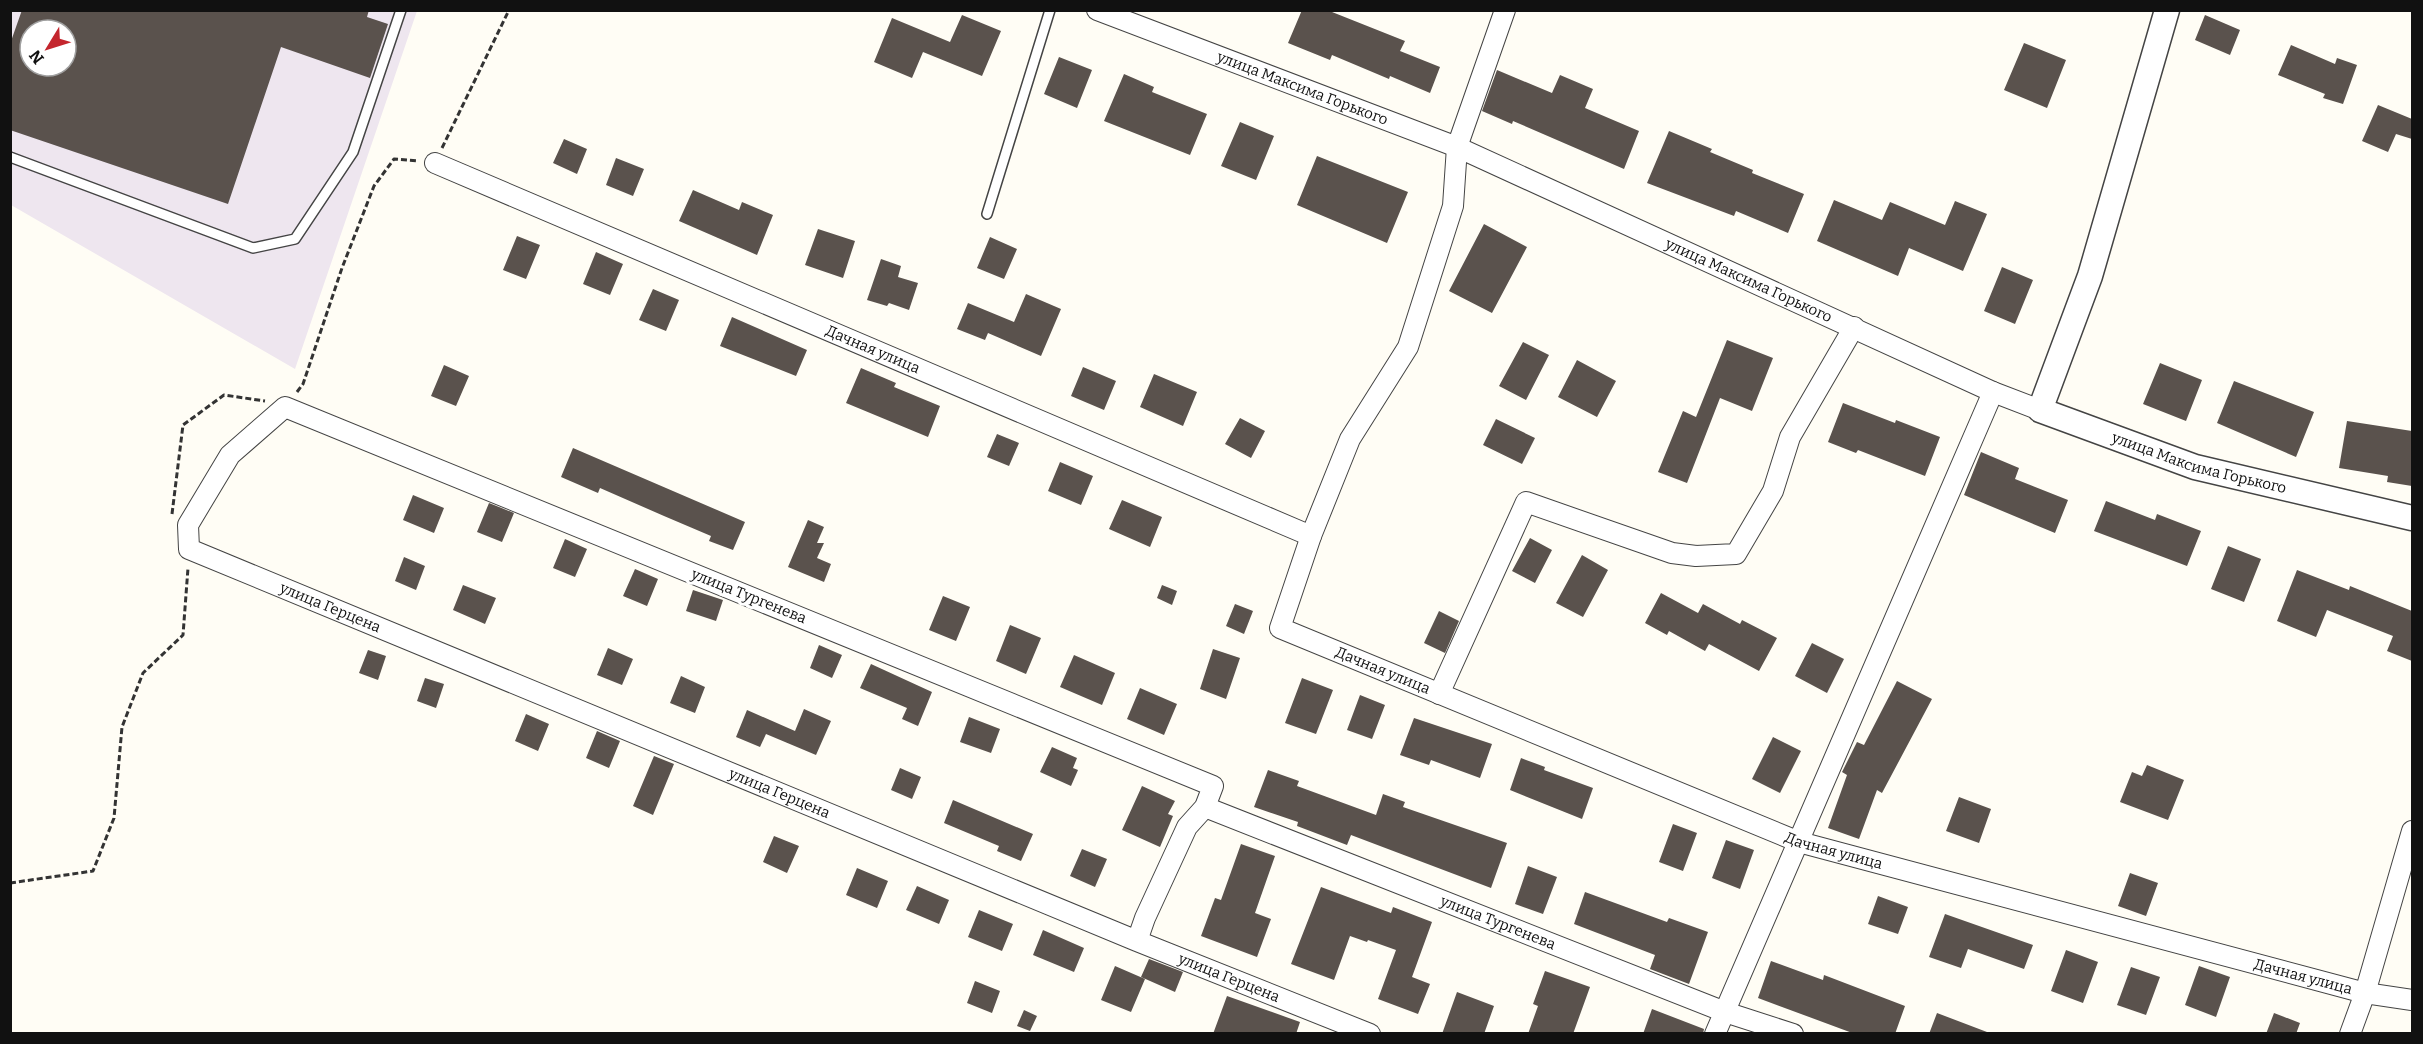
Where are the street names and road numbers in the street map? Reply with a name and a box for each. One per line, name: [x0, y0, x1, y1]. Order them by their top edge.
street label: улица Максима Горького: [1214, 47, 1391, 129]
street label: улица Максима Горького: [1662, 234, 1835, 326]
street label: Дачная улица: [823, 321, 923, 377]
street label: улица Максима Горького: [2109, 428, 2288, 497]
street label: улица Тургенева: [688, 564, 809, 627]
street label: улица Герцена: [276, 578, 384, 636]
street label: Дачная улица: [1333, 643, 1433, 698]
street label: улица Герцена: [725, 764, 833, 822]
street label: Дачная улица: [1782, 828, 1885, 873]
street label: улица Тургенева: [1437, 891, 1558, 953]
street label: улица Герцена: [1175, 949, 1282, 1006]
street label: Дачная улица: [2252, 955, 2354, 998]

